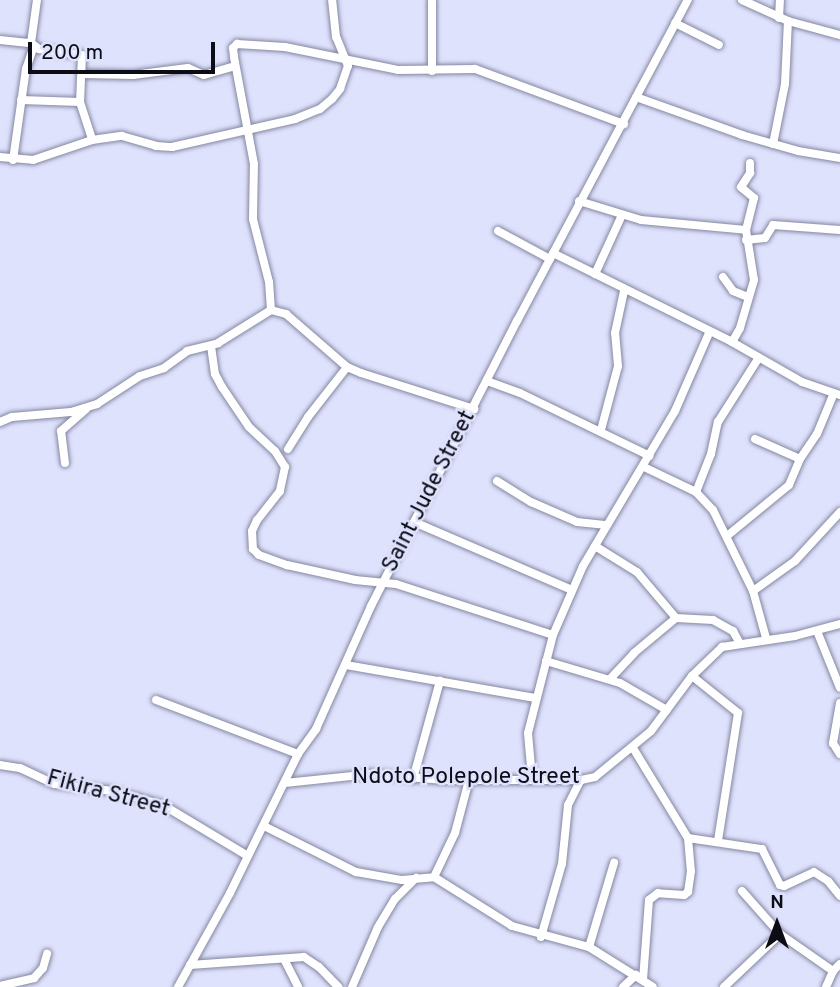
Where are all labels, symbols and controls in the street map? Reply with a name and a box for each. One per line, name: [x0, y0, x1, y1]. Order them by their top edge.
scale bar: [32, 28, 219, 72]
text: 200 m: [41, 40, 103, 67]
street label: Saint Jude Street: [377, 407, 483, 577]
street label: Ndoto Polepole Street: [352, 764, 580, 792]
street label: Fikira Street: [44, 765, 172, 825]
north arrow: [742, 889, 812, 959]
text: N: [770, 891, 784, 915]

